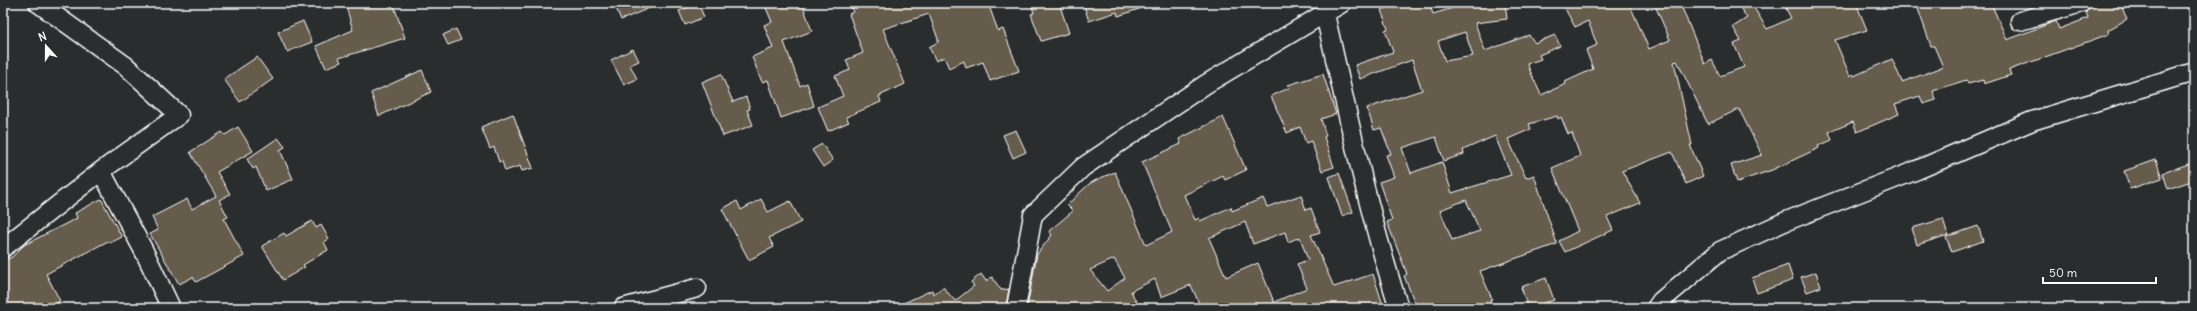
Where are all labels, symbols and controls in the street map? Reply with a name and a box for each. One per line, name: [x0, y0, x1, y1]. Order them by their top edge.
north arrow: [26, 26, 66, 66]
text: N: [36, 29, 48, 45]
scale bar: [2043, 259, 2156, 285]
text: 50 m: [2049, 265, 2078, 280]

